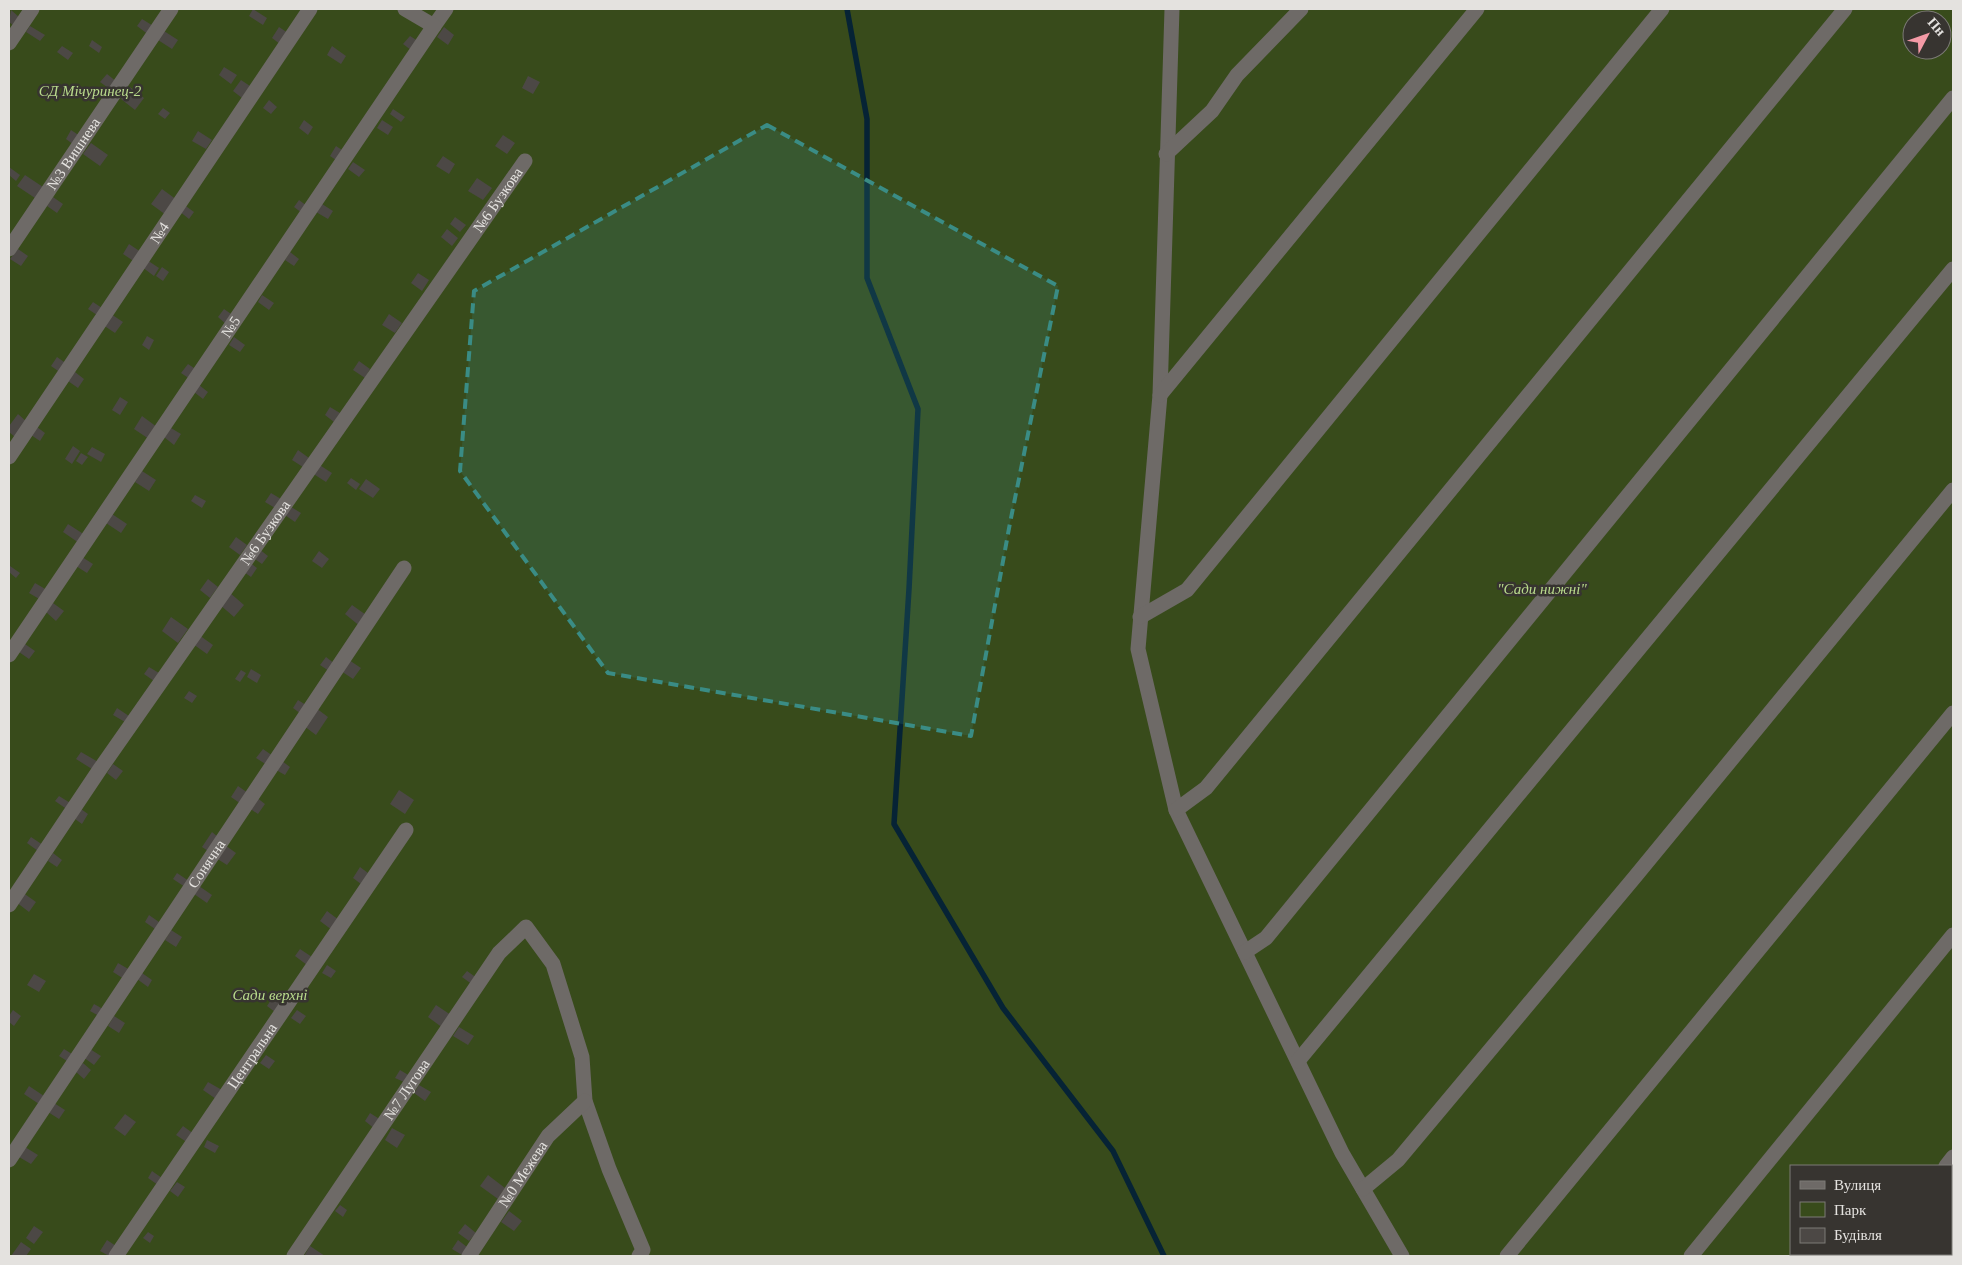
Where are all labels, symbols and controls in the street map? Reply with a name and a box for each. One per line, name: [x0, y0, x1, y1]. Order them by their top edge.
north arrow: [1902, 10, 1952, 60]
text: Пн: [1925, 15, 1948, 39]
park label: СД Мічуринец-2: [39, 83, 142, 99]
street label: №3 Вишнева: [43, 114, 103, 193]
street label: №6 Бузкова: [470, 164, 526, 235]
street label: №4: [147, 219, 173, 246]
street label: №5: [218, 313, 243, 340]
street label: №6 Бузкова: [237, 497, 293, 568]
park label: "Сади нижні": [1497, 581, 1587, 597]
street label: Сонячна: [185, 836, 229, 891]
park label: Сади верхні: [232, 987, 308, 1003]
street label: Центральна: [224, 1020, 280, 1092]
street label: №7 Лугова: [380, 1056, 433, 1123]
street label: №0 Межева: [495, 1138, 551, 1210]
legend: [1790, 1165, 1952, 1255]
text: Вулиця: [1834, 1177, 1881, 1193]
text: Парк: [1834, 1202, 1867, 1218]
text: Будівля: [1834, 1227, 1882, 1243]

